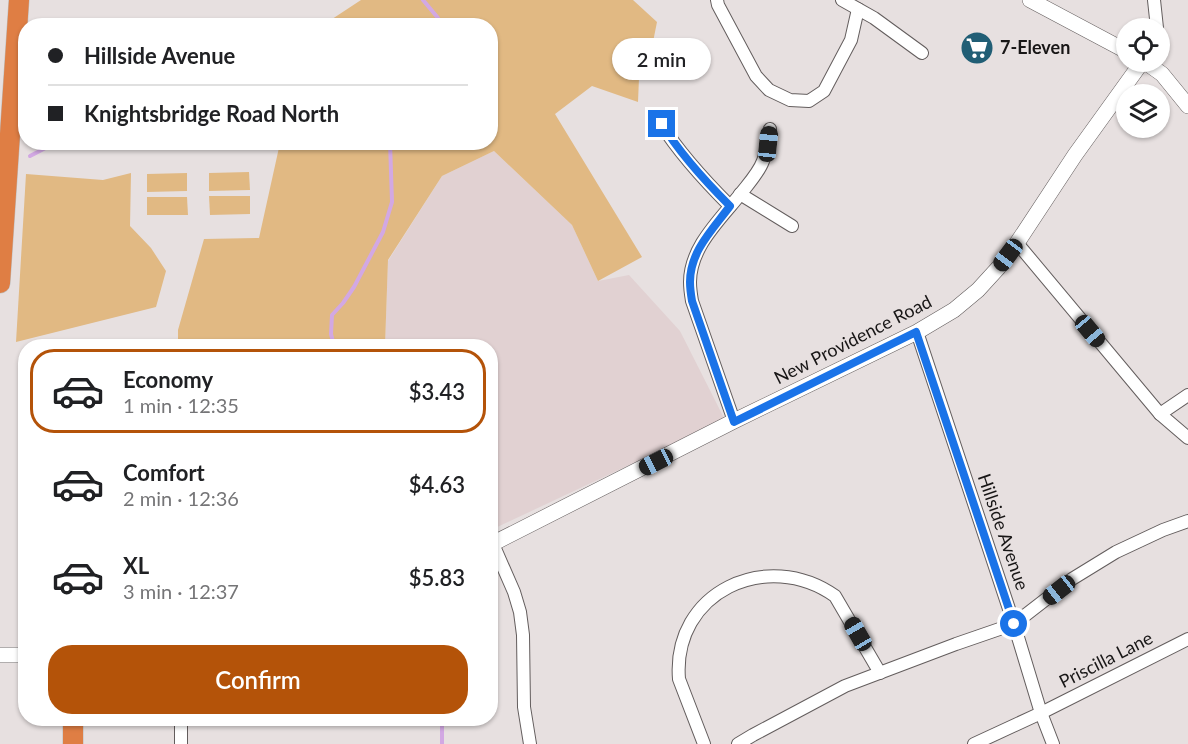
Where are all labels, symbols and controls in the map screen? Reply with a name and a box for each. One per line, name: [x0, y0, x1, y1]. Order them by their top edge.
map controls: [1116, 18, 1170, 138]
button: locate: [1116, 18, 1170, 72]
supermarket icon: 7-Eleven: [959, 30, 995, 66]
place label: 7-Eleven: [1000, 36, 1070, 58]
callout: 2 min: [612, 37, 712, 79]
text: Hillside Avenue: [84, 42, 235, 69]
text: 2 min: [637, 47, 686, 71]
button: layers: [1116, 84, 1170, 138]
text: Knightsbridge Road North: [84, 100, 339, 127]
route end: [648, 110, 675, 137]
car: [757, 125, 779, 163]
car: [990, 235, 1026, 275]
street label: New Providence Road: [770, 290, 935, 388]
car: [1072, 311, 1108, 351]
icon: car: [51, 364, 105, 418]
text: Economy: [123, 366, 213, 393]
text: $3.43: [409, 378, 465, 405]
text: 1 min · 12:35: [123, 393, 239, 417]
car: [636, 446, 676, 478]
icon: car: [51, 457, 105, 511]
text: Comfort: [123, 459, 205, 486]
text: $4.63: [409, 471, 465, 498]
street label: Hillside Avenue: [974, 471, 1034, 593]
text: 2 min · 12:36: [123, 486, 239, 510]
icon: car: [51, 550, 105, 604]
text: XL: [123, 552, 149, 579]
text: $5.83: [409, 564, 465, 591]
car: [1039, 572, 1079, 608]
text: 3 min · 12:37: [123, 579, 239, 603]
route start: [1000, 610, 1027, 637]
car: [841, 614, 875, 654]
street label: Priscilla Lane: [1055, 626, 1156, 692]
button: Confirm: [48, 645, 468, 714]

